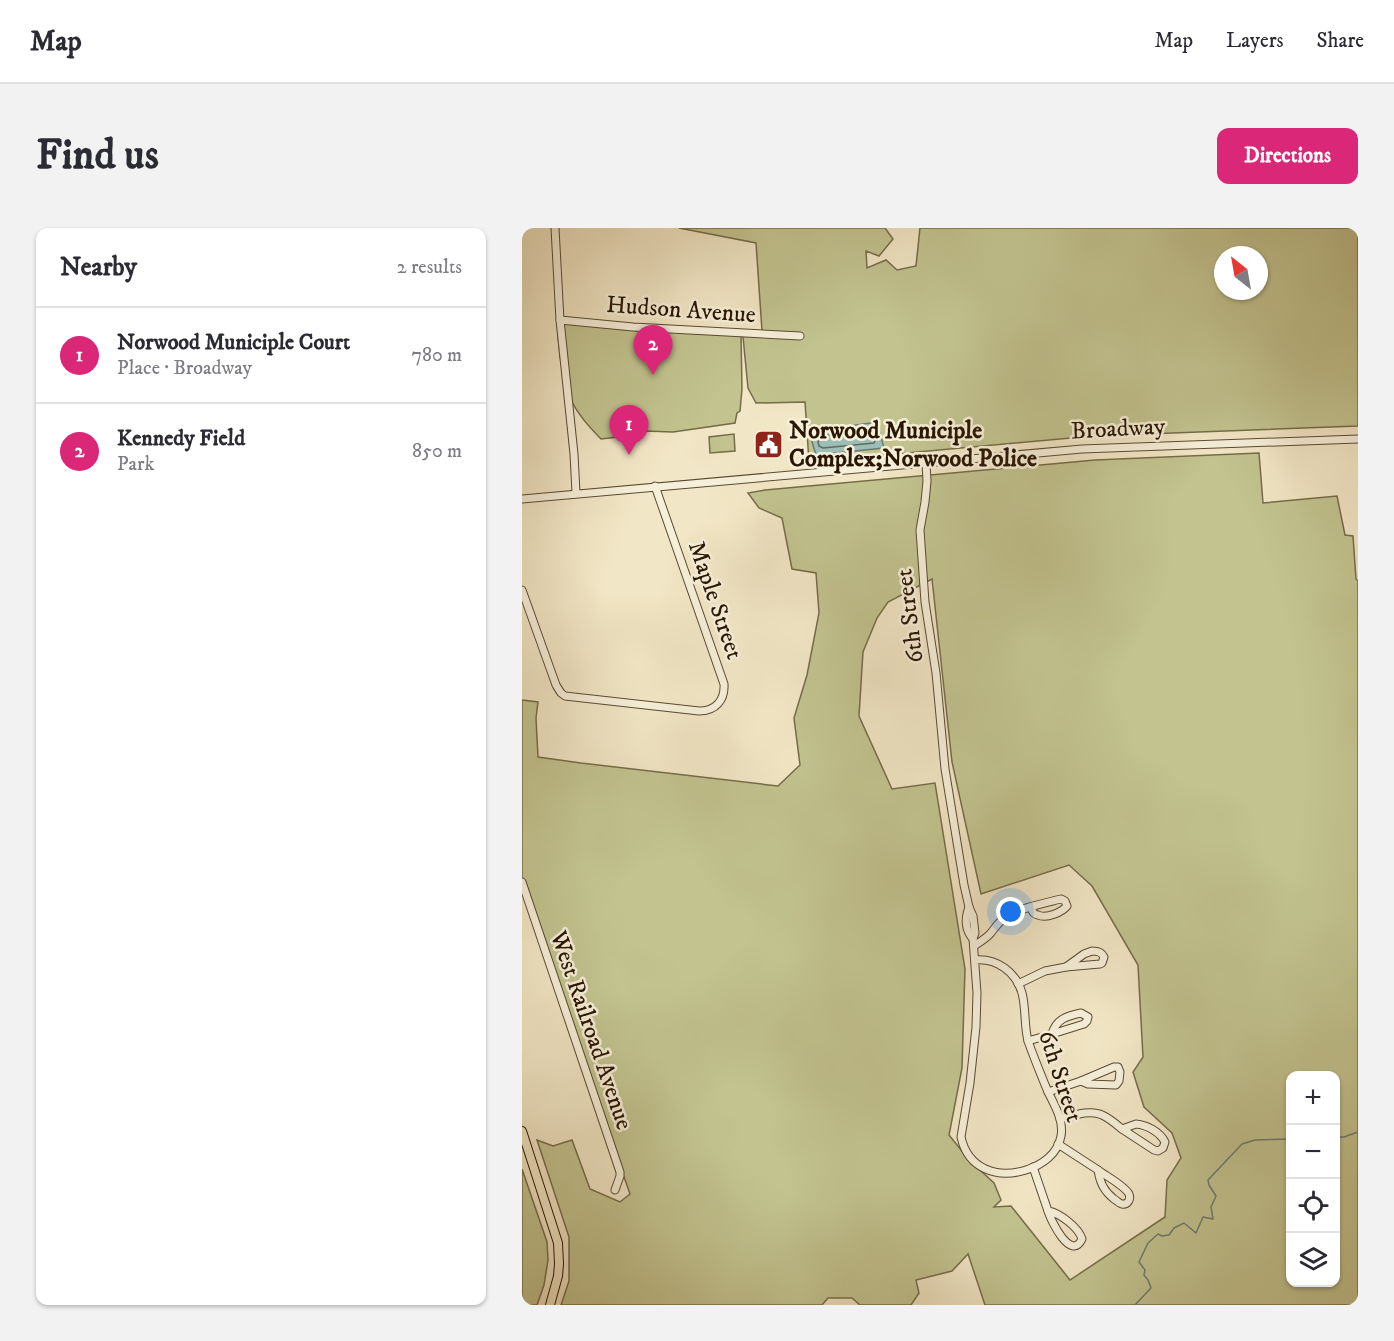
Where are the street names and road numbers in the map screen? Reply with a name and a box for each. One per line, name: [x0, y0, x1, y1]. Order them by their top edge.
street label: Hudson Avenue: [605, 290, 757, 330]
street label: Broadway: [1070, 412, 1167, 446]
street label: Maple Street: [681, 537, 749, 664]
street label: 6th Street: [889, 567, 931, 665]
street label: West Railroad Avenue: [543, 926, 639, 1134]
street label: 6th Street: [1031, 1027, 1089, 1126]

